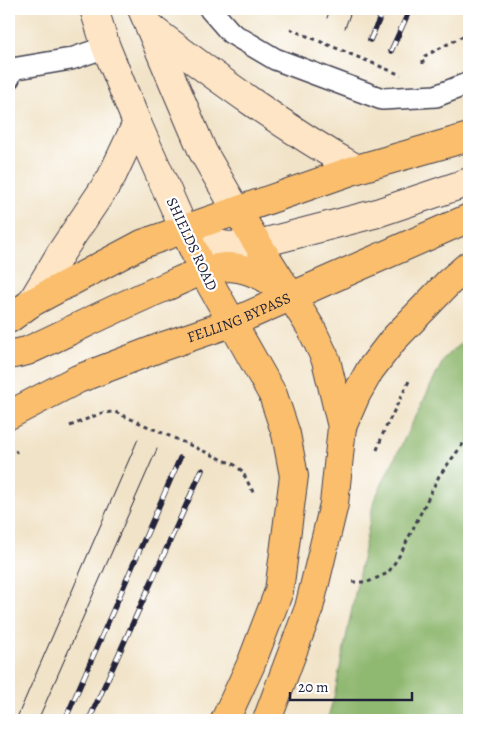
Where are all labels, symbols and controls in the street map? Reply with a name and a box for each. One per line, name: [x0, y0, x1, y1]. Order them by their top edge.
street label: SHIELDS ROAD: [162, 194, 222, 294]
street label: FELLING BYPASS: [184, 288, 294, 347]
scale bar: [290, 669, 413, 701]
text: 20 m: [298, 677, 329, 697]

